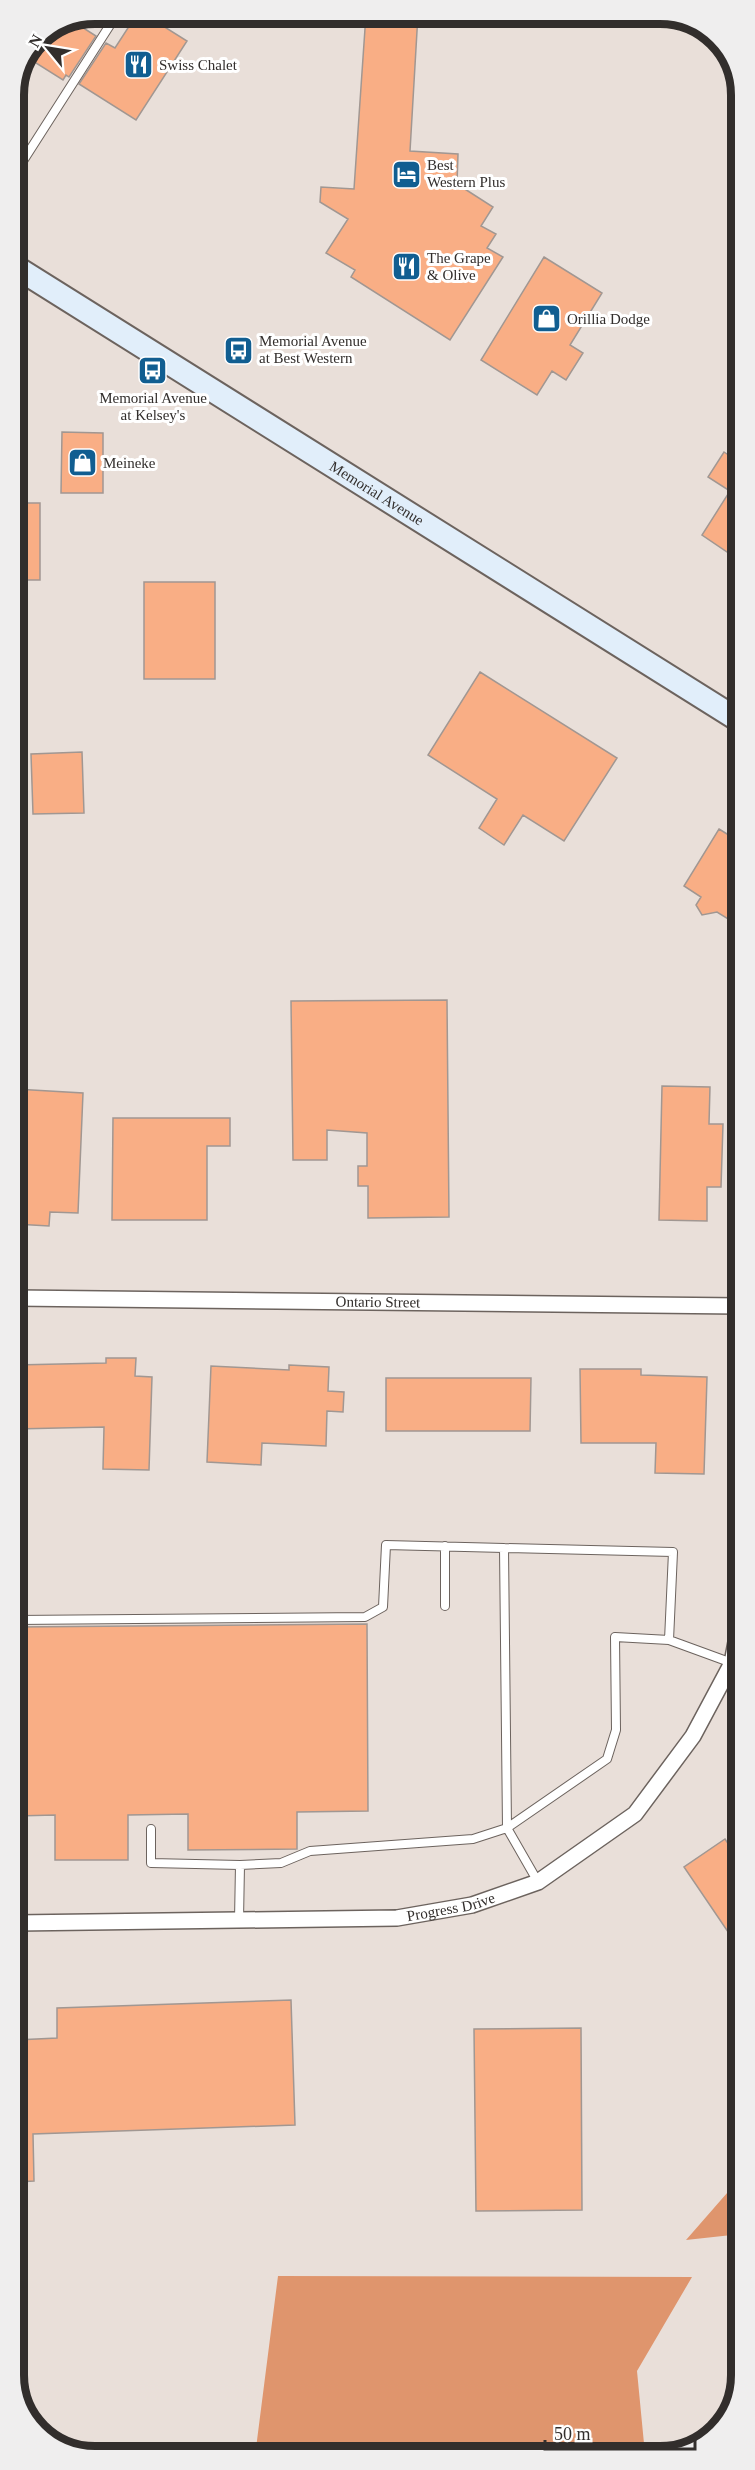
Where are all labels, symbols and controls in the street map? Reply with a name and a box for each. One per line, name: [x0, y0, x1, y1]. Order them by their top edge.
north arrow: [18, 18, 78, 78]
text: N: [25, 31, 46, 50]
restaurant icon: Swiss Chalet: [122, 49, 154, 81]
place label: Swiss Chalet: [159, 57, 238, 73]
place label: Best Western Plus: [427, 157, 506, 190]
hotel icon: Best Western Plus: [390, 158, 422, 190]
place label: The Grape & Olive: [427, 250, 491, 283]
restaurant icon: The Grape & Olive: [390, 251, 422, 283]
shop icon: Orillia Dodge: [530, 303, 562, 335]
place label: Orillia Dodge: [567, 311, 650, 327]
place label: Memorial Avenue at Best Western: [259, 333, 367, 366]
bus stop icon: Memorial Avenue at Best Western: [222, 334, 254, 366]
bus stop icon: Memorial Avenue at Kelsey's: [137, 355, 169, 387]
place label: Memorial Avenue at Kelsey's: [99, 390, 207, 423]
shop icon: Meineke: [66, 447, 98, 479]
place label: Meineke: [103, 455, 156, 471]
street label: Memorial Avenue: [327, 458, 427, 529]
street label: Ontario Street: [336, 1294, 421, 1310]
street label: Progress Drive: [406, 1890, 497, 1924]
scale bar: [545, 2413, 695, 2451]
text: 50 m: [554, 2424, 591, 2444]

